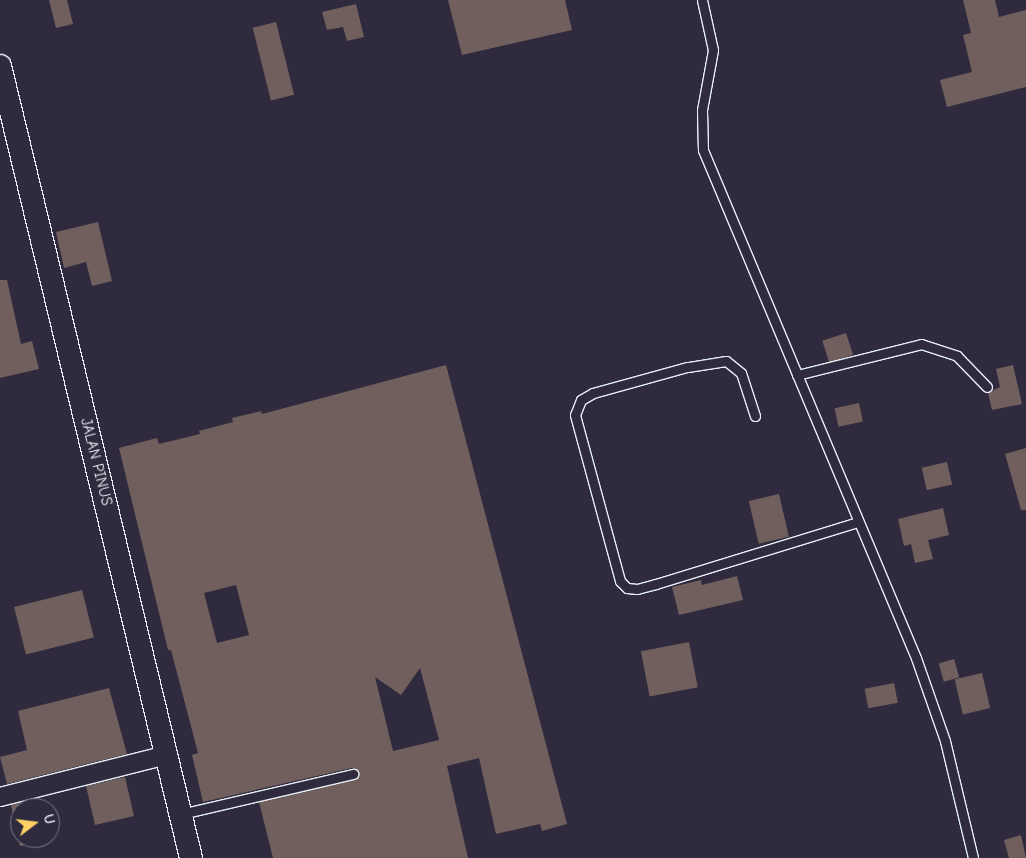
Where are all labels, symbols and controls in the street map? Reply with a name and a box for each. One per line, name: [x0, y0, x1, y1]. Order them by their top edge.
street label: JALAN PINUS: [76, 416, 116, 508]
north arrow: [10, 798, 60, 848]
text: U: [40, 813, 58, 826]

